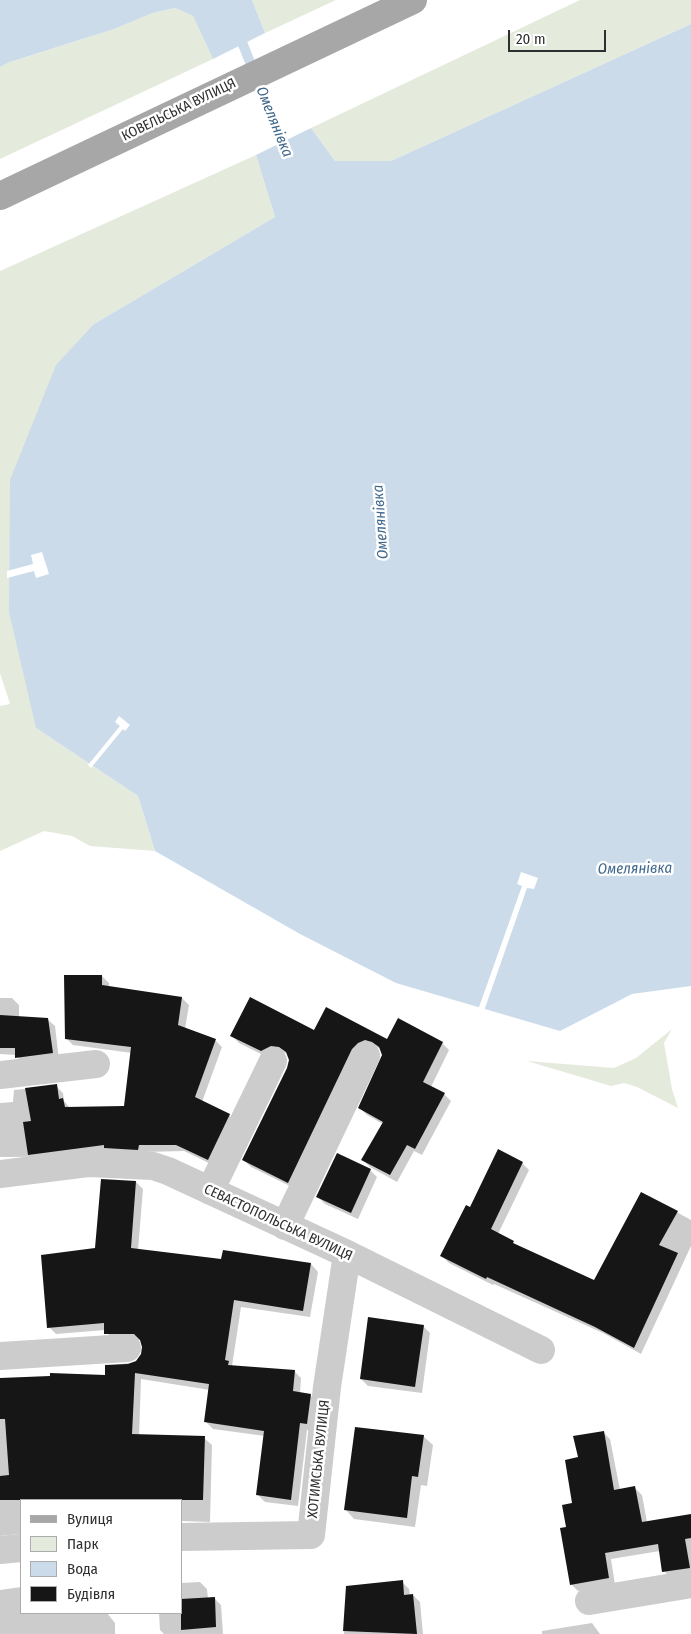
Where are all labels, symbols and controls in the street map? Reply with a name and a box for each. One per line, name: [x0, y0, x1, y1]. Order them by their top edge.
scale bar: [511, 20, 608, 52]
text: 20 m: [516, 30, 546, 48]
street label: КОВЕЛЬСЬКА ВУЛИЦЯ: [119, 75, 239, 145]
water label: Омелянівка: [252, 84, 296, 160]
water label: Омелянівка: [369, 484, 393, 560]
water label: Омелянівка: [598, 859, 672, 879]
street label: СЕВАСТОПОЛЬСЬКА ВУЛИЦЯ: [201, 1181, 355, 1265]
street label: ХОТИМСЬКА ВУЛИЦЯ: [304, 1399, 334, 1519]
legend: [20, 1499, 182, 1614]
text: Вулиця: [67, 1510, 113, 1528]
text: Парк: [67, 1535, 98, 1553]
text: Вода: [67, 1560, 98, 1578]
text: Будівля: [67, 1585, 115, 1603]

